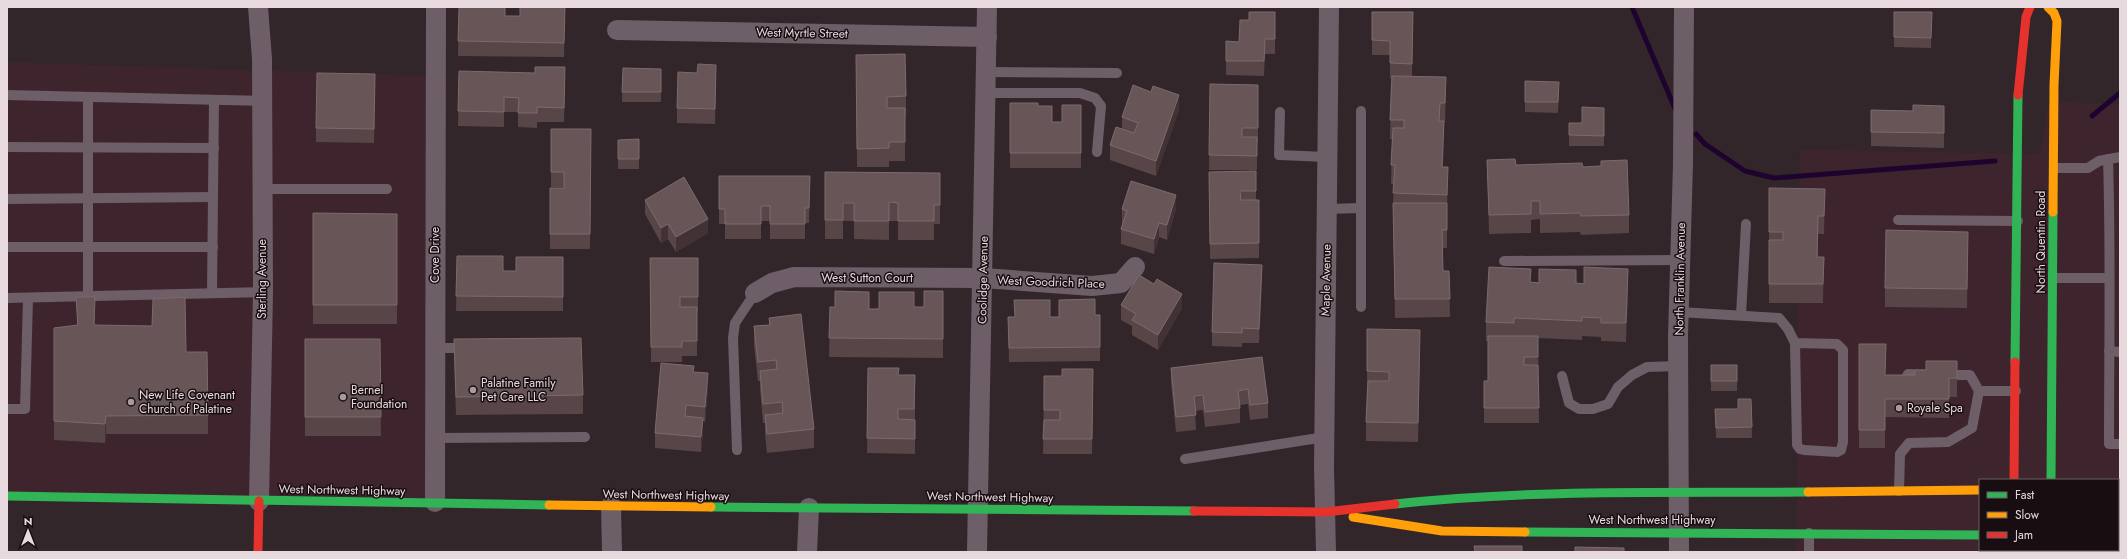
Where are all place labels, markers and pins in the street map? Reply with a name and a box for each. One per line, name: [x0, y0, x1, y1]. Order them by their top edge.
place label: Palatine Family Pet Care LLC: [481, 374, 556, 406]
place label: Bernel Foundation: [351, 381, 407, 413]
marker: Palatine Family Pet Care LLC: [468, 385, 478, 395]
place label: New Life Covenant Church of Palatine: [139, 386, 235, 418]
marker: Bernel Foundation: [338, 392, 348, 402]
marker: New Life Covenant Church of Palatine: [126, 397, 136, 407]
place label: Royale Spa: [1907, 399, 1963, 417]
marker: Royale Spa: [1894, 403, 1904, 413]

